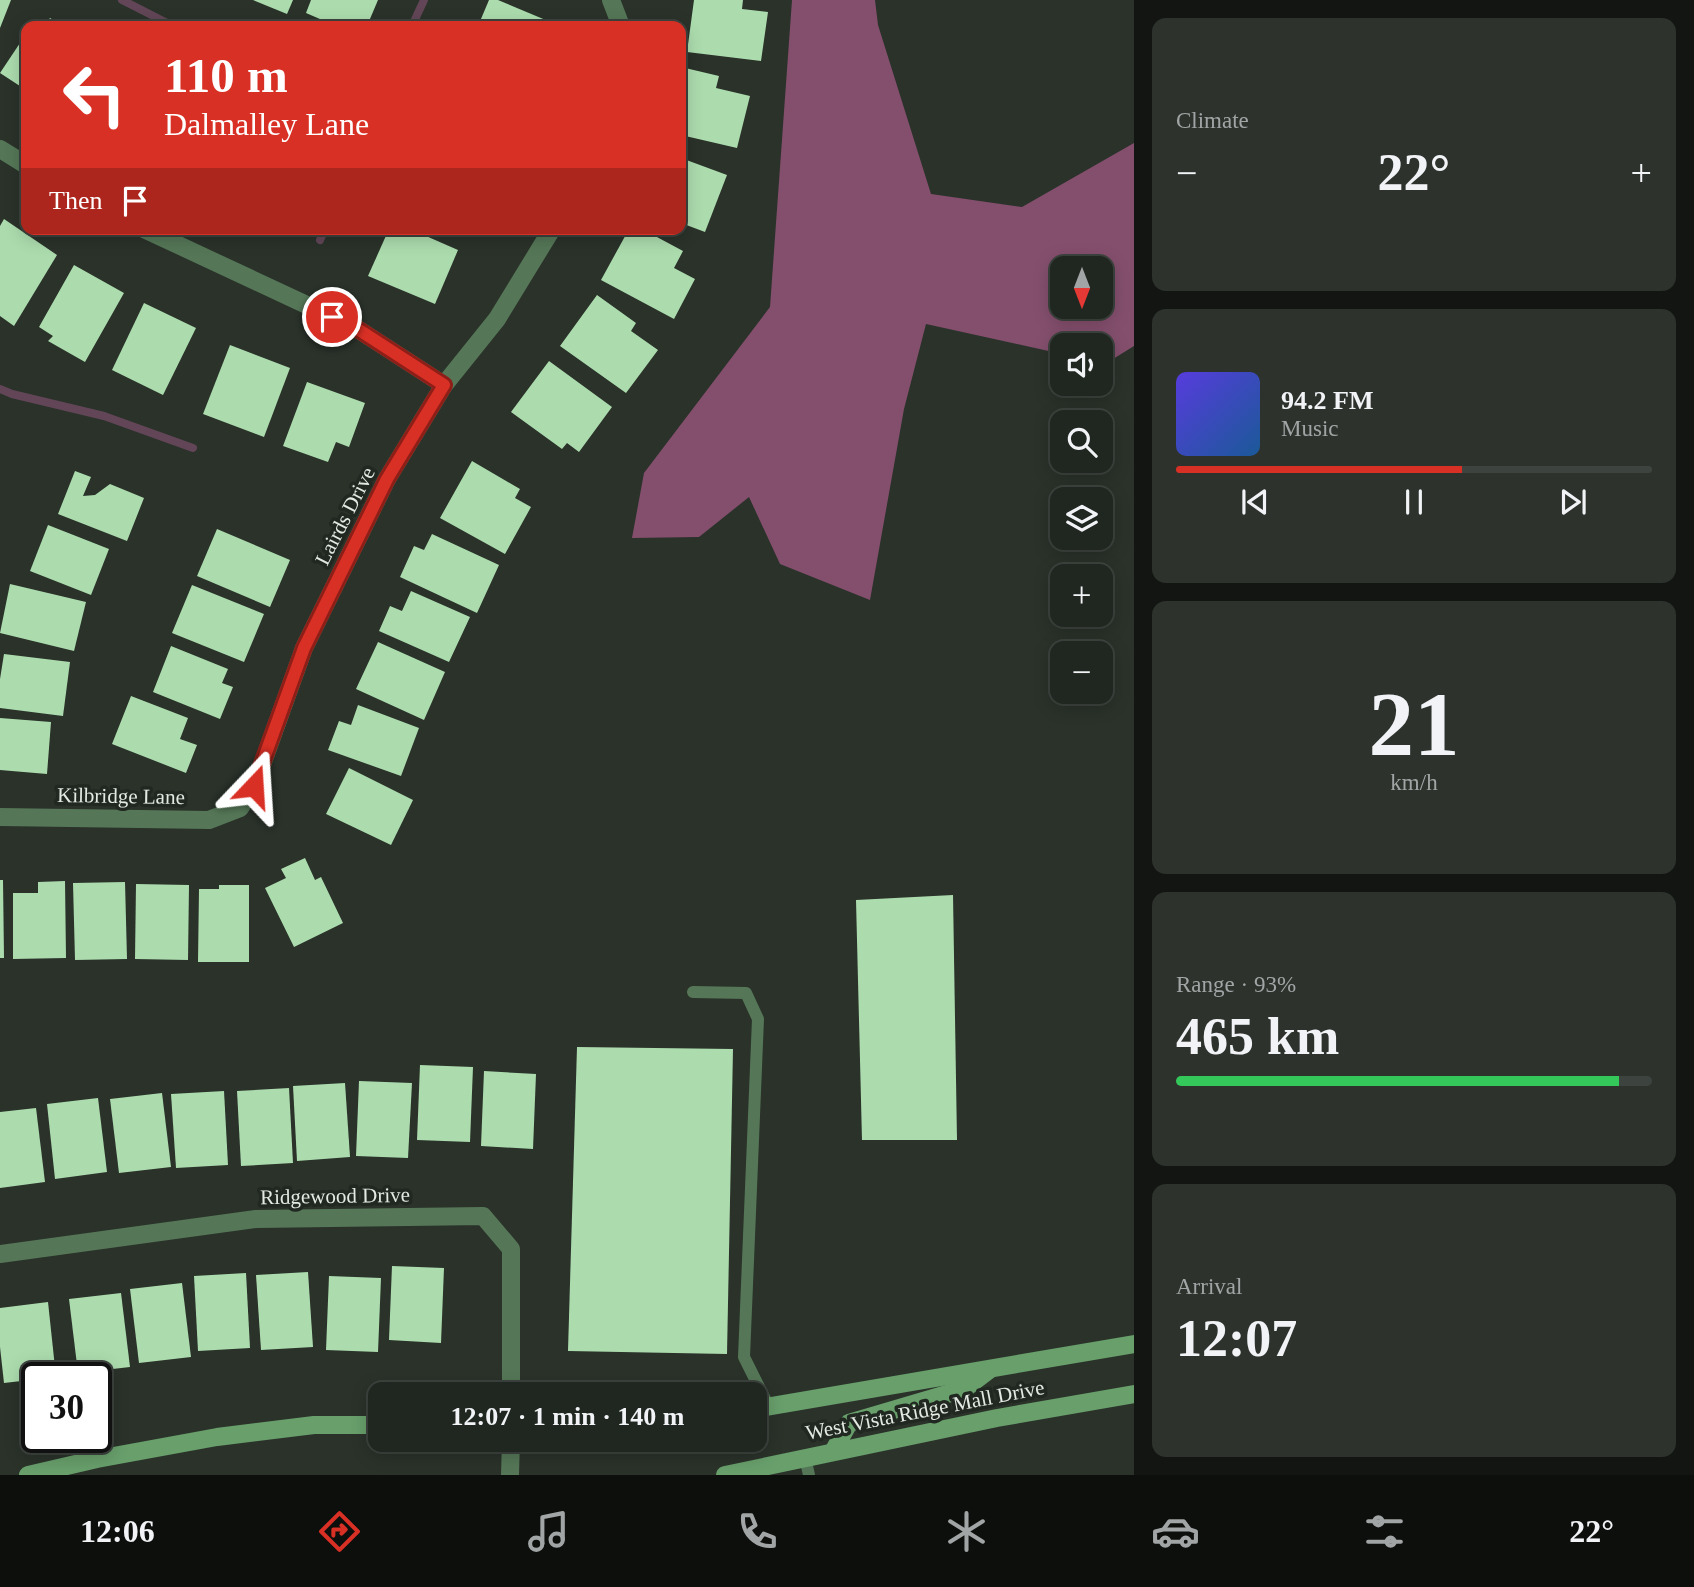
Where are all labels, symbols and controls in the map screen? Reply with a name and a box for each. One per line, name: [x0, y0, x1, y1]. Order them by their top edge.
text: 110 m: [164, 48, 288, 103]
icon: left: [49, 49, 140, 140]
text: Dalmalley Lane: [164, 106, 369, 142]
text: Climate: [1176, 108, 1249, 133]
text: 22°: [1378, 144, 1450, 201]
text: −: [1176, 152, 1197, 194]
text: +: [1631, 152, 1652, 194]
icon: arrive: [116, 182, 154, 220]
text: Then: [49, 186, 102, 215]
north arrow: [1050, 256, 1113, 318]
map controls: [1050, 256, 1113, 704]
pin: [302, 287, 362, 347]
icon: arrive: [313, 298, 351, 336]
button: sound: [1050, 333, 1113, 396]
text: 94.2 FM: [1281, 386, 1373, 415]
button: search: [1050, 410, 1113, 473]
text: Music: [1281, 416, 1339, 441]
street label: Lairds Drive: [310, 463, 380, 569]
icon: previous: [1236, 483, 1274, 521]
icon: pause: [1395, 483, 1433, 521]
icon: next: [1554, 483, 1592, 521]
button: layers: [1050, 487, 1113, 550]
button: +: [1050, 564, 1113, 627]
button: −: [1050, 641, 1113, 704]
text: 21: [1369, 674, 1460, 775]
position arrow: [217, 749, 291, 823]
text: km/h: [1390, 770, 1438, 795]
street label: Kilbridge Lane: [57, 783, 185, 809]
text: Range · 93%: [1176, 972, 1296, 997]
text: 465 km: [1176, 1008, 1339, 1065]
street label: Ridgewood Drive: [260, 1183, 410, 1209]
text: Arrival: [1176, 1274, 1242, 1299]
text: 12:07: [1176, 1310, 1297, 1367]
speed limit sign: 30: [21, 1362, 112, 1453]
street label: West Vista Ridge Mall Drive: [804, 1375, 1046, 1445]
text: 12:07 · 1 min · 140 m: [451, 1402, 685, 1431]
icon: directions: [315, 1507, 364, 1556]
icon: music: [524, 1507, 573, 1556]
icon: phone: [733, 1507, 782, 1556]
icon: climate: [942, 1507, 991, 1556]
icon: car: [1151, 1507, 1200, 1556]
icon: filters: [1360, 1507, 1409, 1556]
text: 12:06: [80, 1513, 155, 1549]
text: 22°: [1569, 1513, 1614, 1549]

